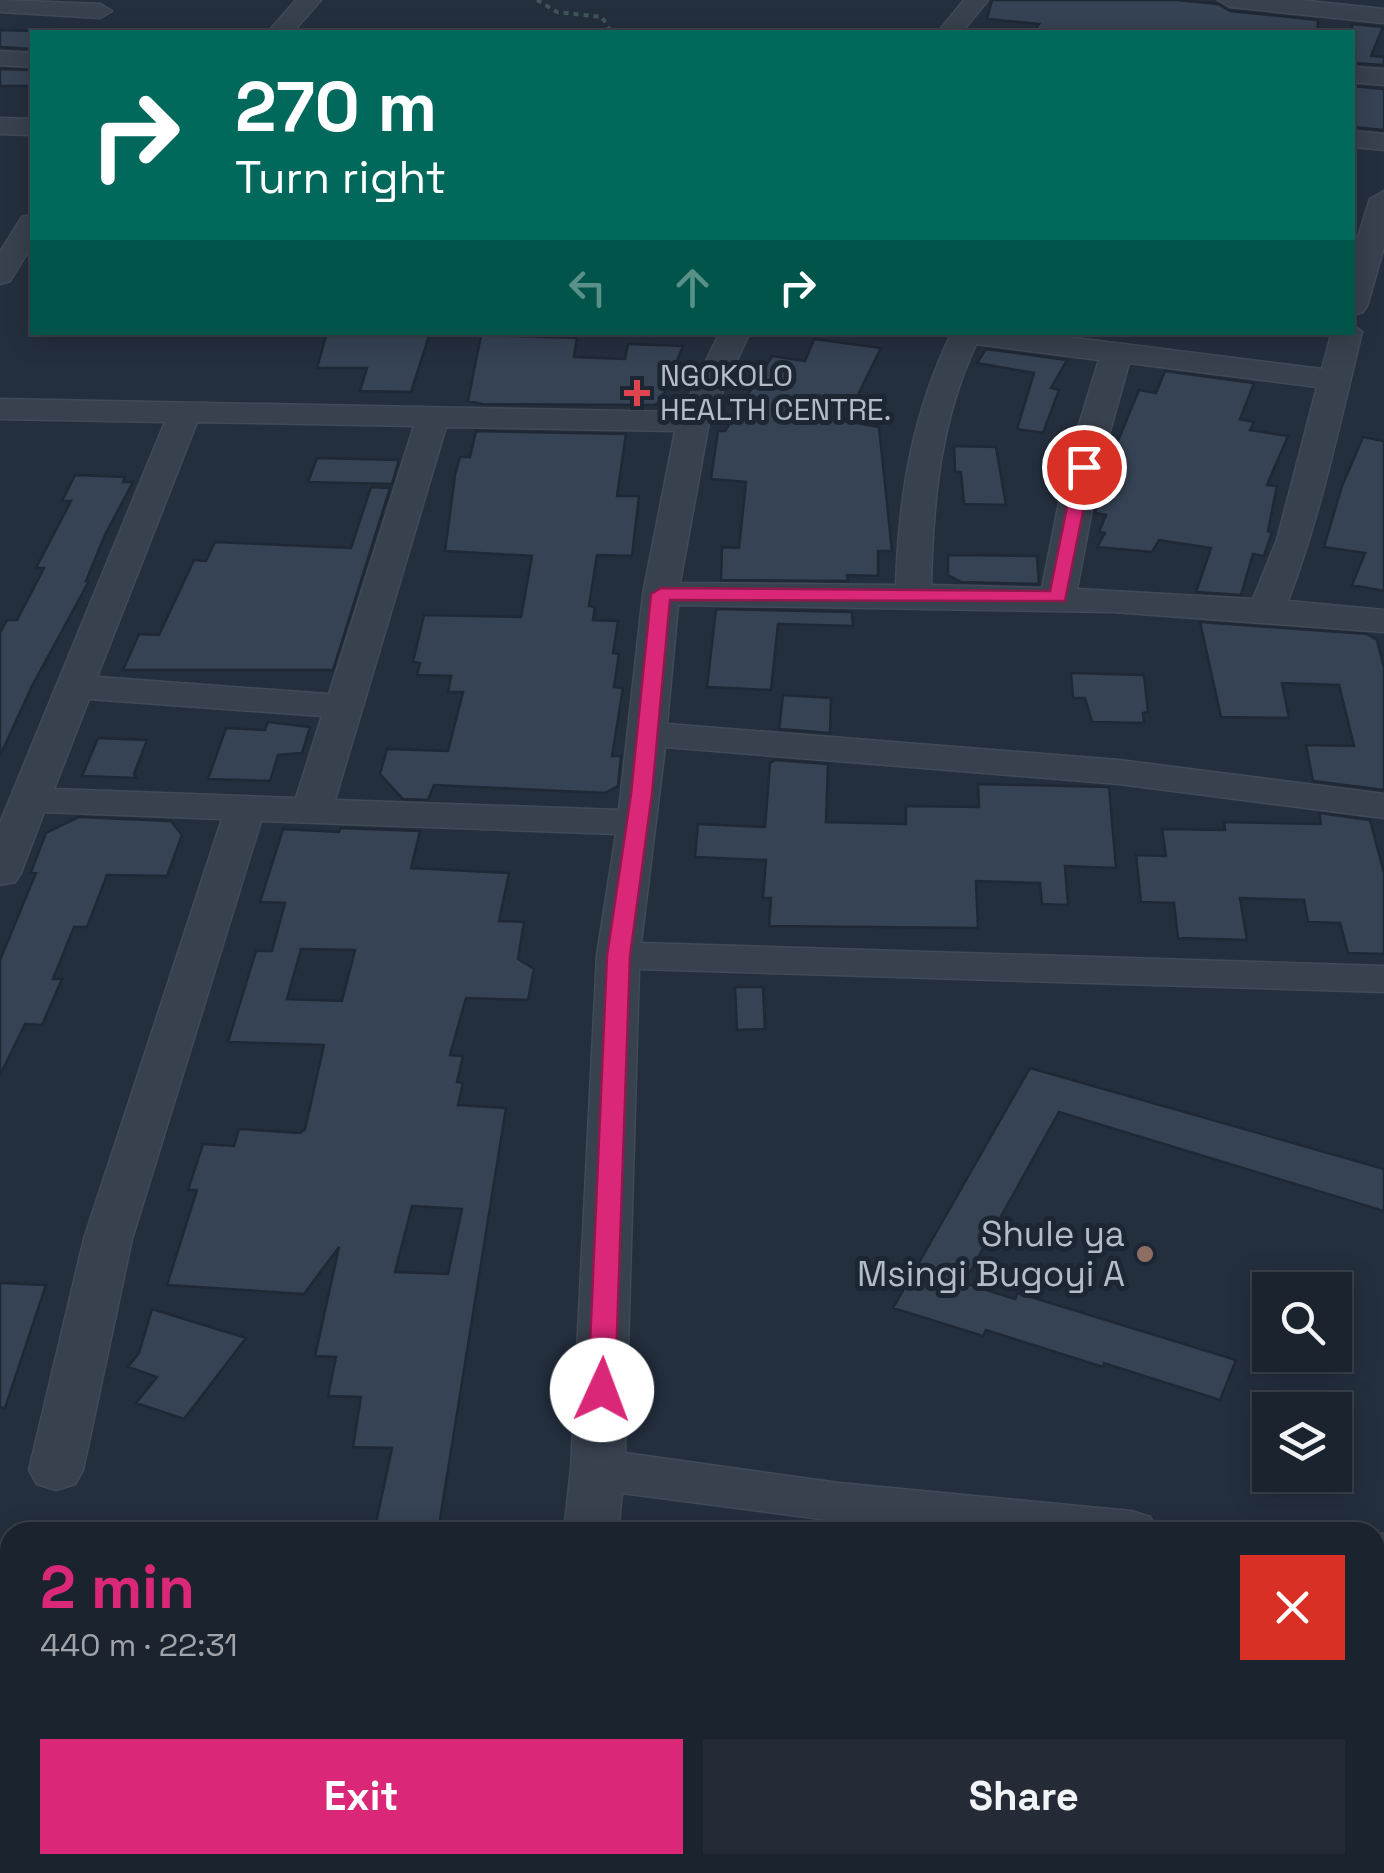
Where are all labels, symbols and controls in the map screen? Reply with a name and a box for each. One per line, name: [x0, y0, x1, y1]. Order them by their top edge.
text: 270 m: [235, 62, 437, 151]
icon: right: [70, 70, 200, 200]
text: Turn right: [235, 149, 446, 206]
icon: left: [560, 260, 615, 315]
icon: ahead: [665, 260, 720, 315]
icon: right: [770, 260, 825, 315]
place label: NGOKOLO HEALTH CENTRE.: [660, 356, 891, 429]
marker: NGOKOLO HEALTH CENTRE.: [624, 380, 650, 406]
pin: [1042, 425, 1127, 510]
icon: arrive: [1057, 440, 1112, 495]
place label: Shule ya Msingi Bugoyi A: [857, 1212, 1125, 1296]
marker: Shule ya Msingi Bugoyi A: [1134, 1243, 1156, 1265]
map controls: [1252, 1272, 1352, 1492]
button: search: [1252, 1272, 1352, 1372]
position arrow: [550, 1338, 654, 1442]
button: layers: [1252, 1392, 1352, 1492]
text: 2 min: [40, 1549, 195, 1626]
button: close: [1240, 1555, 1345, 1660]
text: 440 m · 22:31: [40, 1625, 238, 1665]
button: Exit: [40, 1739, 683, 1854]
button: Share: [703, 1739, 1345, 1854]

